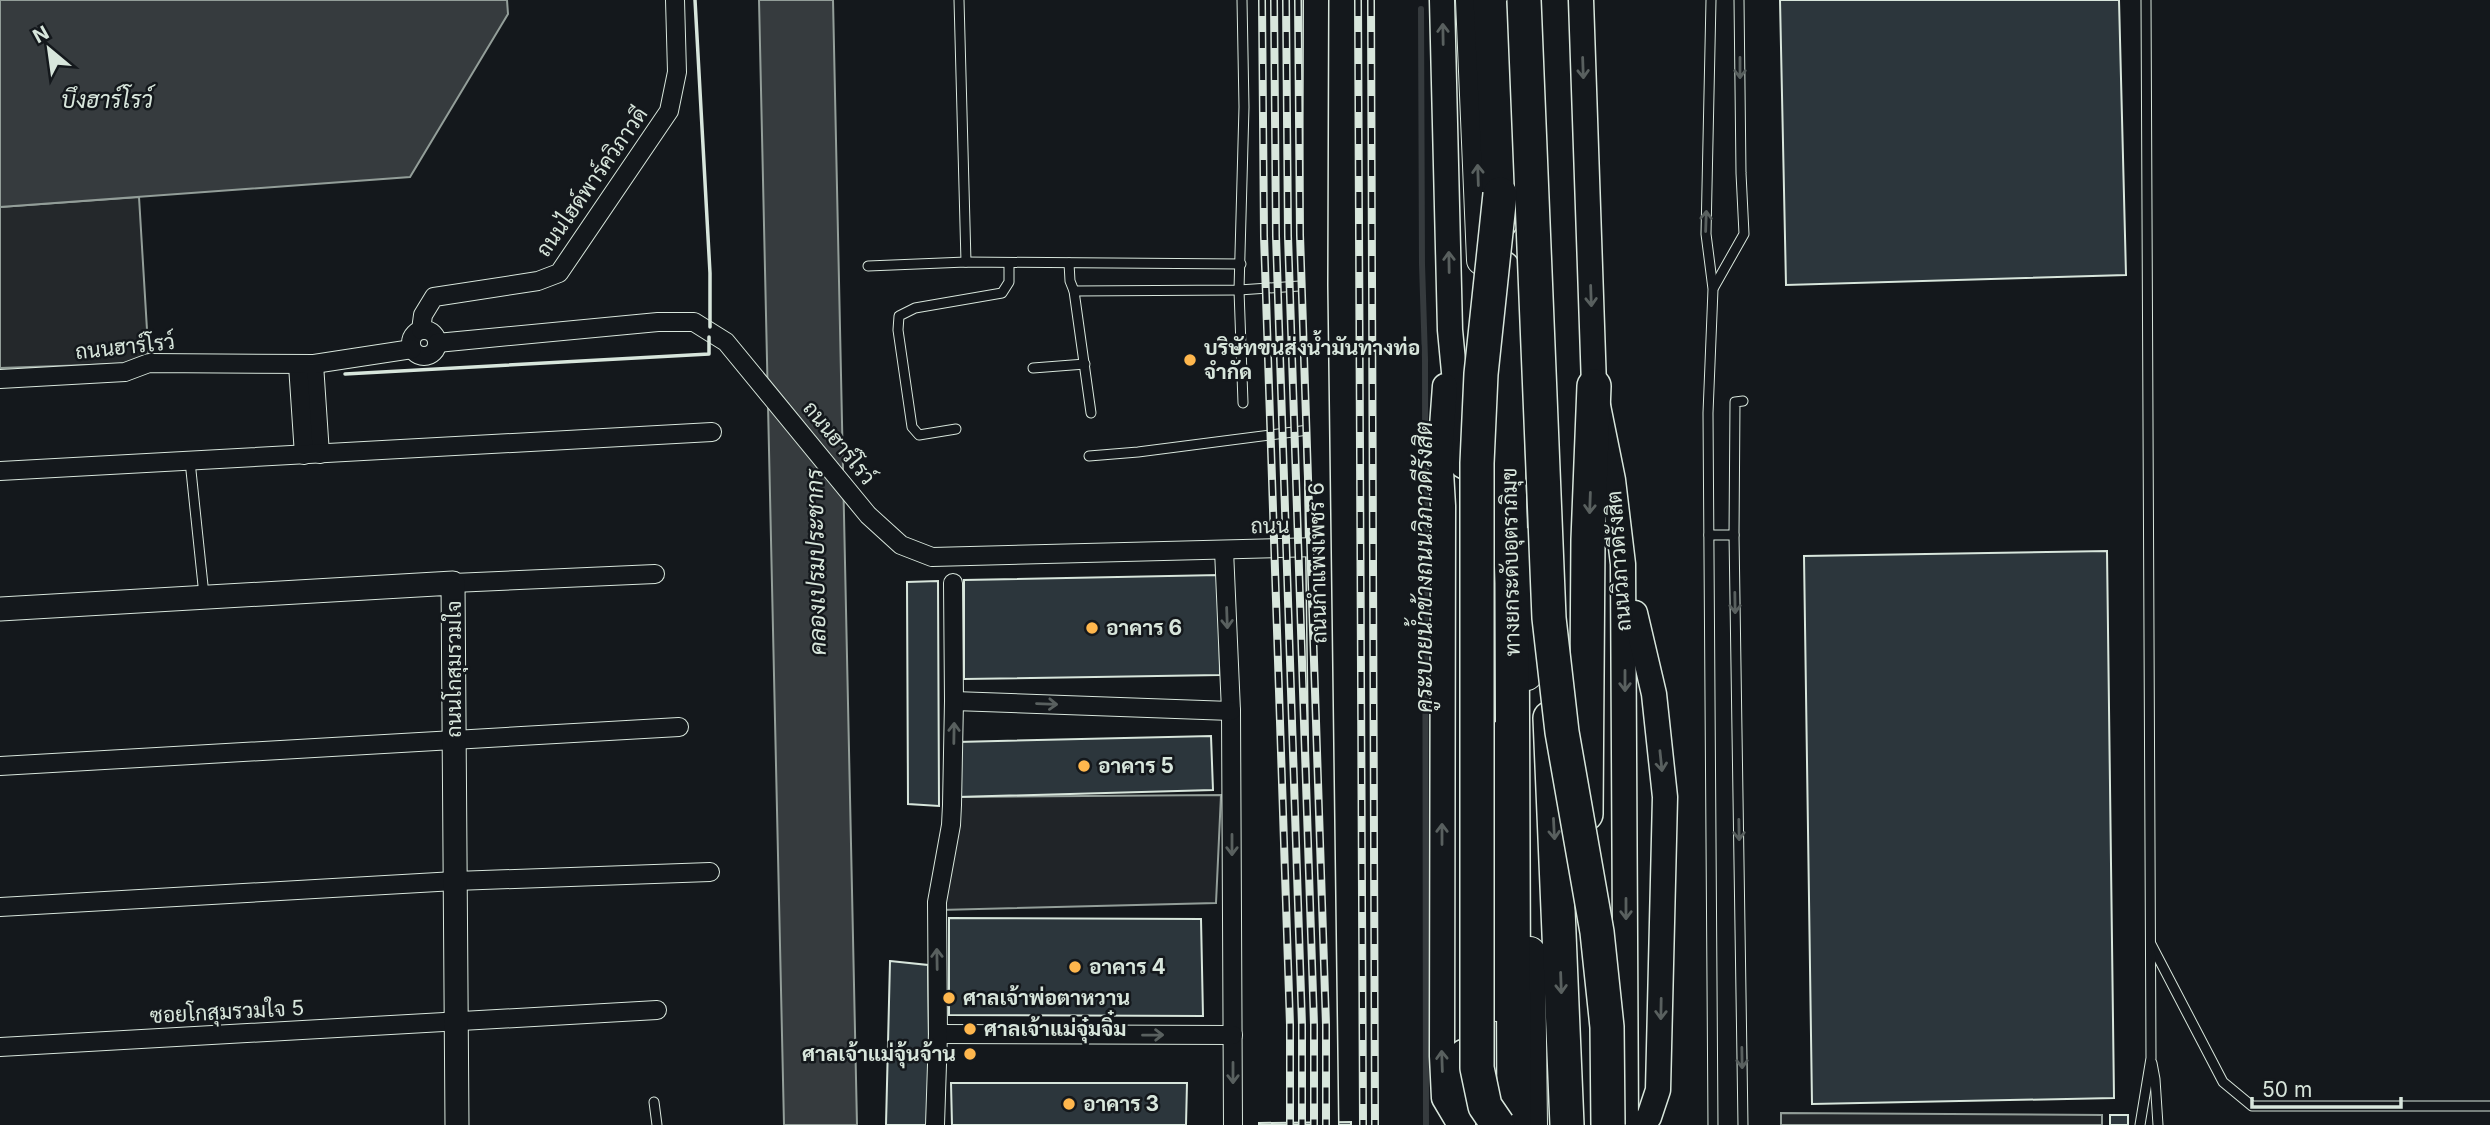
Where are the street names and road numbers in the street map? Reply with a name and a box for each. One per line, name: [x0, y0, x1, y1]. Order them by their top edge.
street label: ถนนไฮด์พาร์ควิภาวดี: [530, 102, 652, 261]
street label: ถนนฮาร์โรว์: [74, 328, 176, 364]
street label: ถนนฮาร์โรว์: [798, 395, 881, 489]
street label: ทางยกระดับอุตราภิมุข: [1496, 467, 1527, 657]
street label: ถนนกำแพงเพชร 6: [1304, 482, 1331, 644]
street label: ถนนวิภาวดีรังสิต: [1601, 490, 1636, 632]
street label: ถนน: [1250, 513, 1290, 538]
street label: ถนนโกสุมรวมใจ: [441, 600, 468, 738]
street label: ซอยโกสุมรวมใจ 5: [149, 995, 305, 1030]

